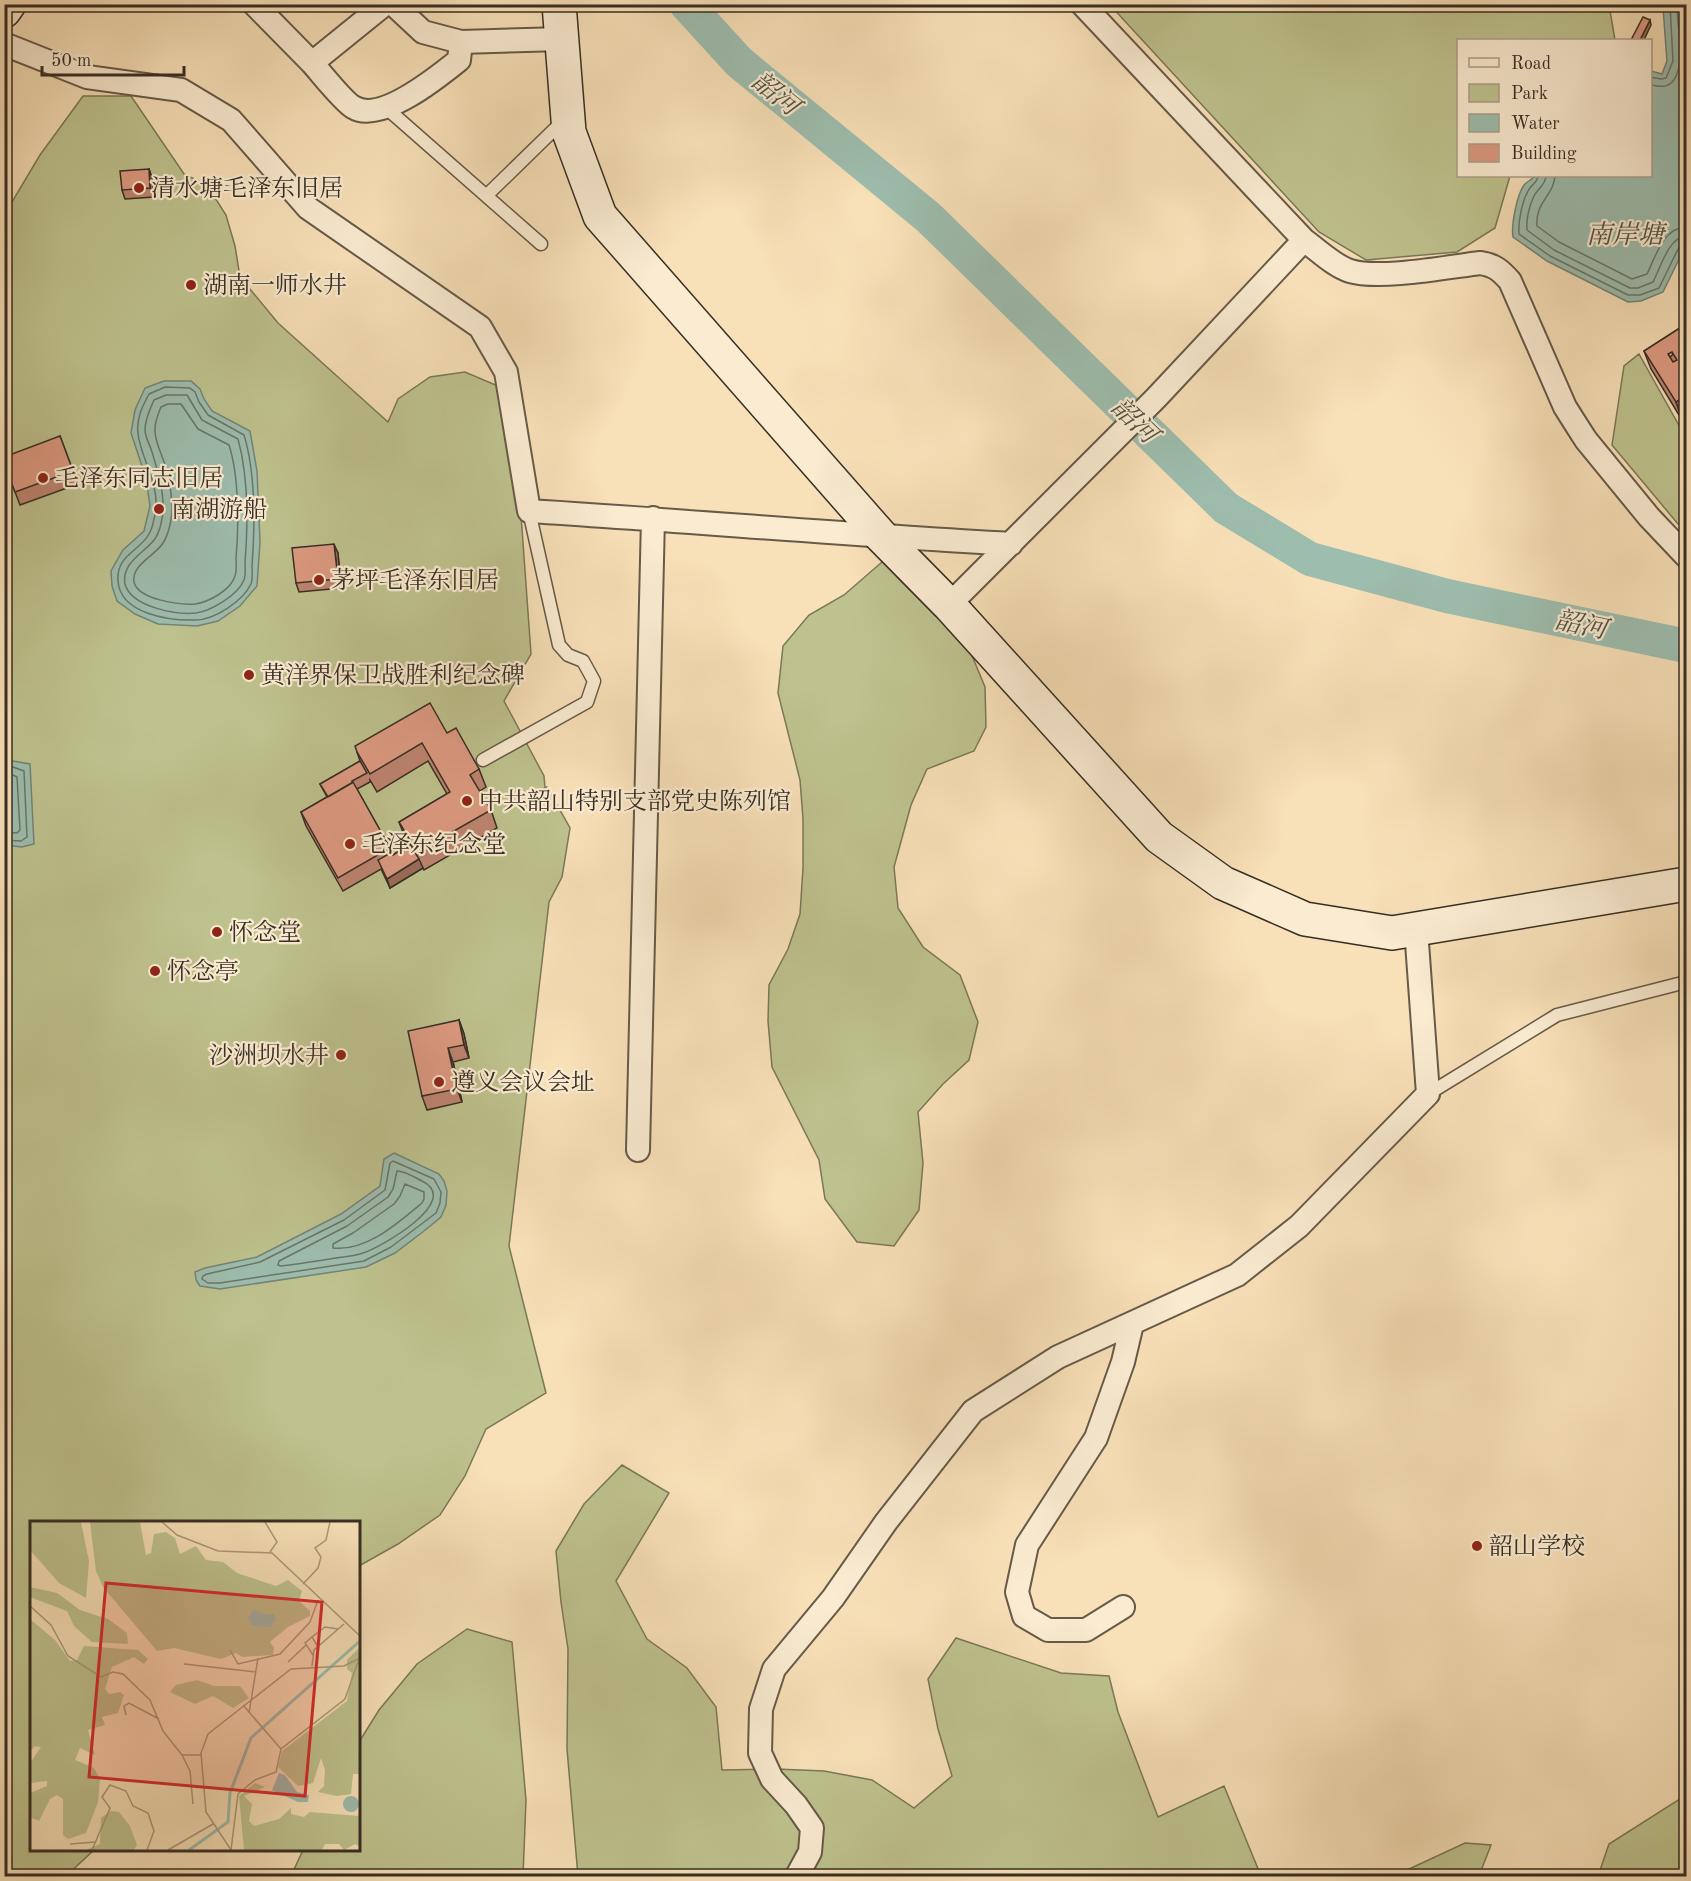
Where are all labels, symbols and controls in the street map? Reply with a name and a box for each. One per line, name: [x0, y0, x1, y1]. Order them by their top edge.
scale bar: [42, 39, 184, 77]
legend: [1457, 39, 1652, 177]
text: 50 m: [51, 52, 91, 70]
text: Road: [1511, 55, 1551, 73]
water label: 韶河: [746, 67, 807, 124]
text: Park: [1511, 85, 1548, 103]
text: Water: [1511, 115, 1560, 133]
text: Building: [1511, 145, 1577, 163]
place label: 清水塘毛泽东旧居: [151, 175, 343, 202]
marker: 清水塘毛泽东旧居: [132, 181, 146, 195]
water label: 南岸塘: [1586, 221, 1668, 249]
place label: 湖南一师水井: [203, 272, 347, 299]
marker: 湖南一师水井: [184, 278, 198, 292]
water label: 韶河: [1106, 393, 1166, 452]
place label: 毛泽东同志旧居: [55, 465, 223, 492]
marker: 毛泽东同志旧居: [36, 471, 50, 485]
place label: 南湖游船: [171, 496, 267, 523]
marker: 南湖游船: [152, 502, 166, 516]
place label: 茅坪毛泽东旧居: [331, 567, 499, 594]
marker: 茅坪毛泽东旧居: [312, 573, 326, 587]
water label: 韶河: [1552, 606, 1613, 645]
place label: 黄洋界保卫战胜利纪念碑: [261, 662, 525, 689]
marker: 黄洋界保卫战胜利纪念碑: [242, 668, 256, 682]
place label: 中共韶山特别支部党史陈列馆: [479, 788, 791, 815]
marker: 中共韶山特别支部党史陈列馆: [460, 794, 474, 808]
place label: 毛泽东纪念堂: [362, 831, 506, 858]
marker: 毛泽东纪念堂: [343, 837, 357, 851]
place label: 怀念堂: [229, 919, 301, 946]
marker: 怀念堂: [210, 925, 224, 939]
place label: 怀念亭: [167, 958, 239, 985]
marker: 怀念亭: [148, 964, 162, 978]
place label: 沙洲坝水井: [209, 1042, 329, 1069]
marker: 沙洲坝水井: [334, 1048, 348, 1062]
place label: 遵义会议会址: [451, 1069, 595, 1096]
marker: 遵义会议会址: [432, 1075, 446, 1089]
inset map: [30, 1521, 360, 1851]
place label: 韶山学校: [1489, 1533, 1585, 1560]
marker: 韶山学校: [1470, 1539, 1484, 1553]

